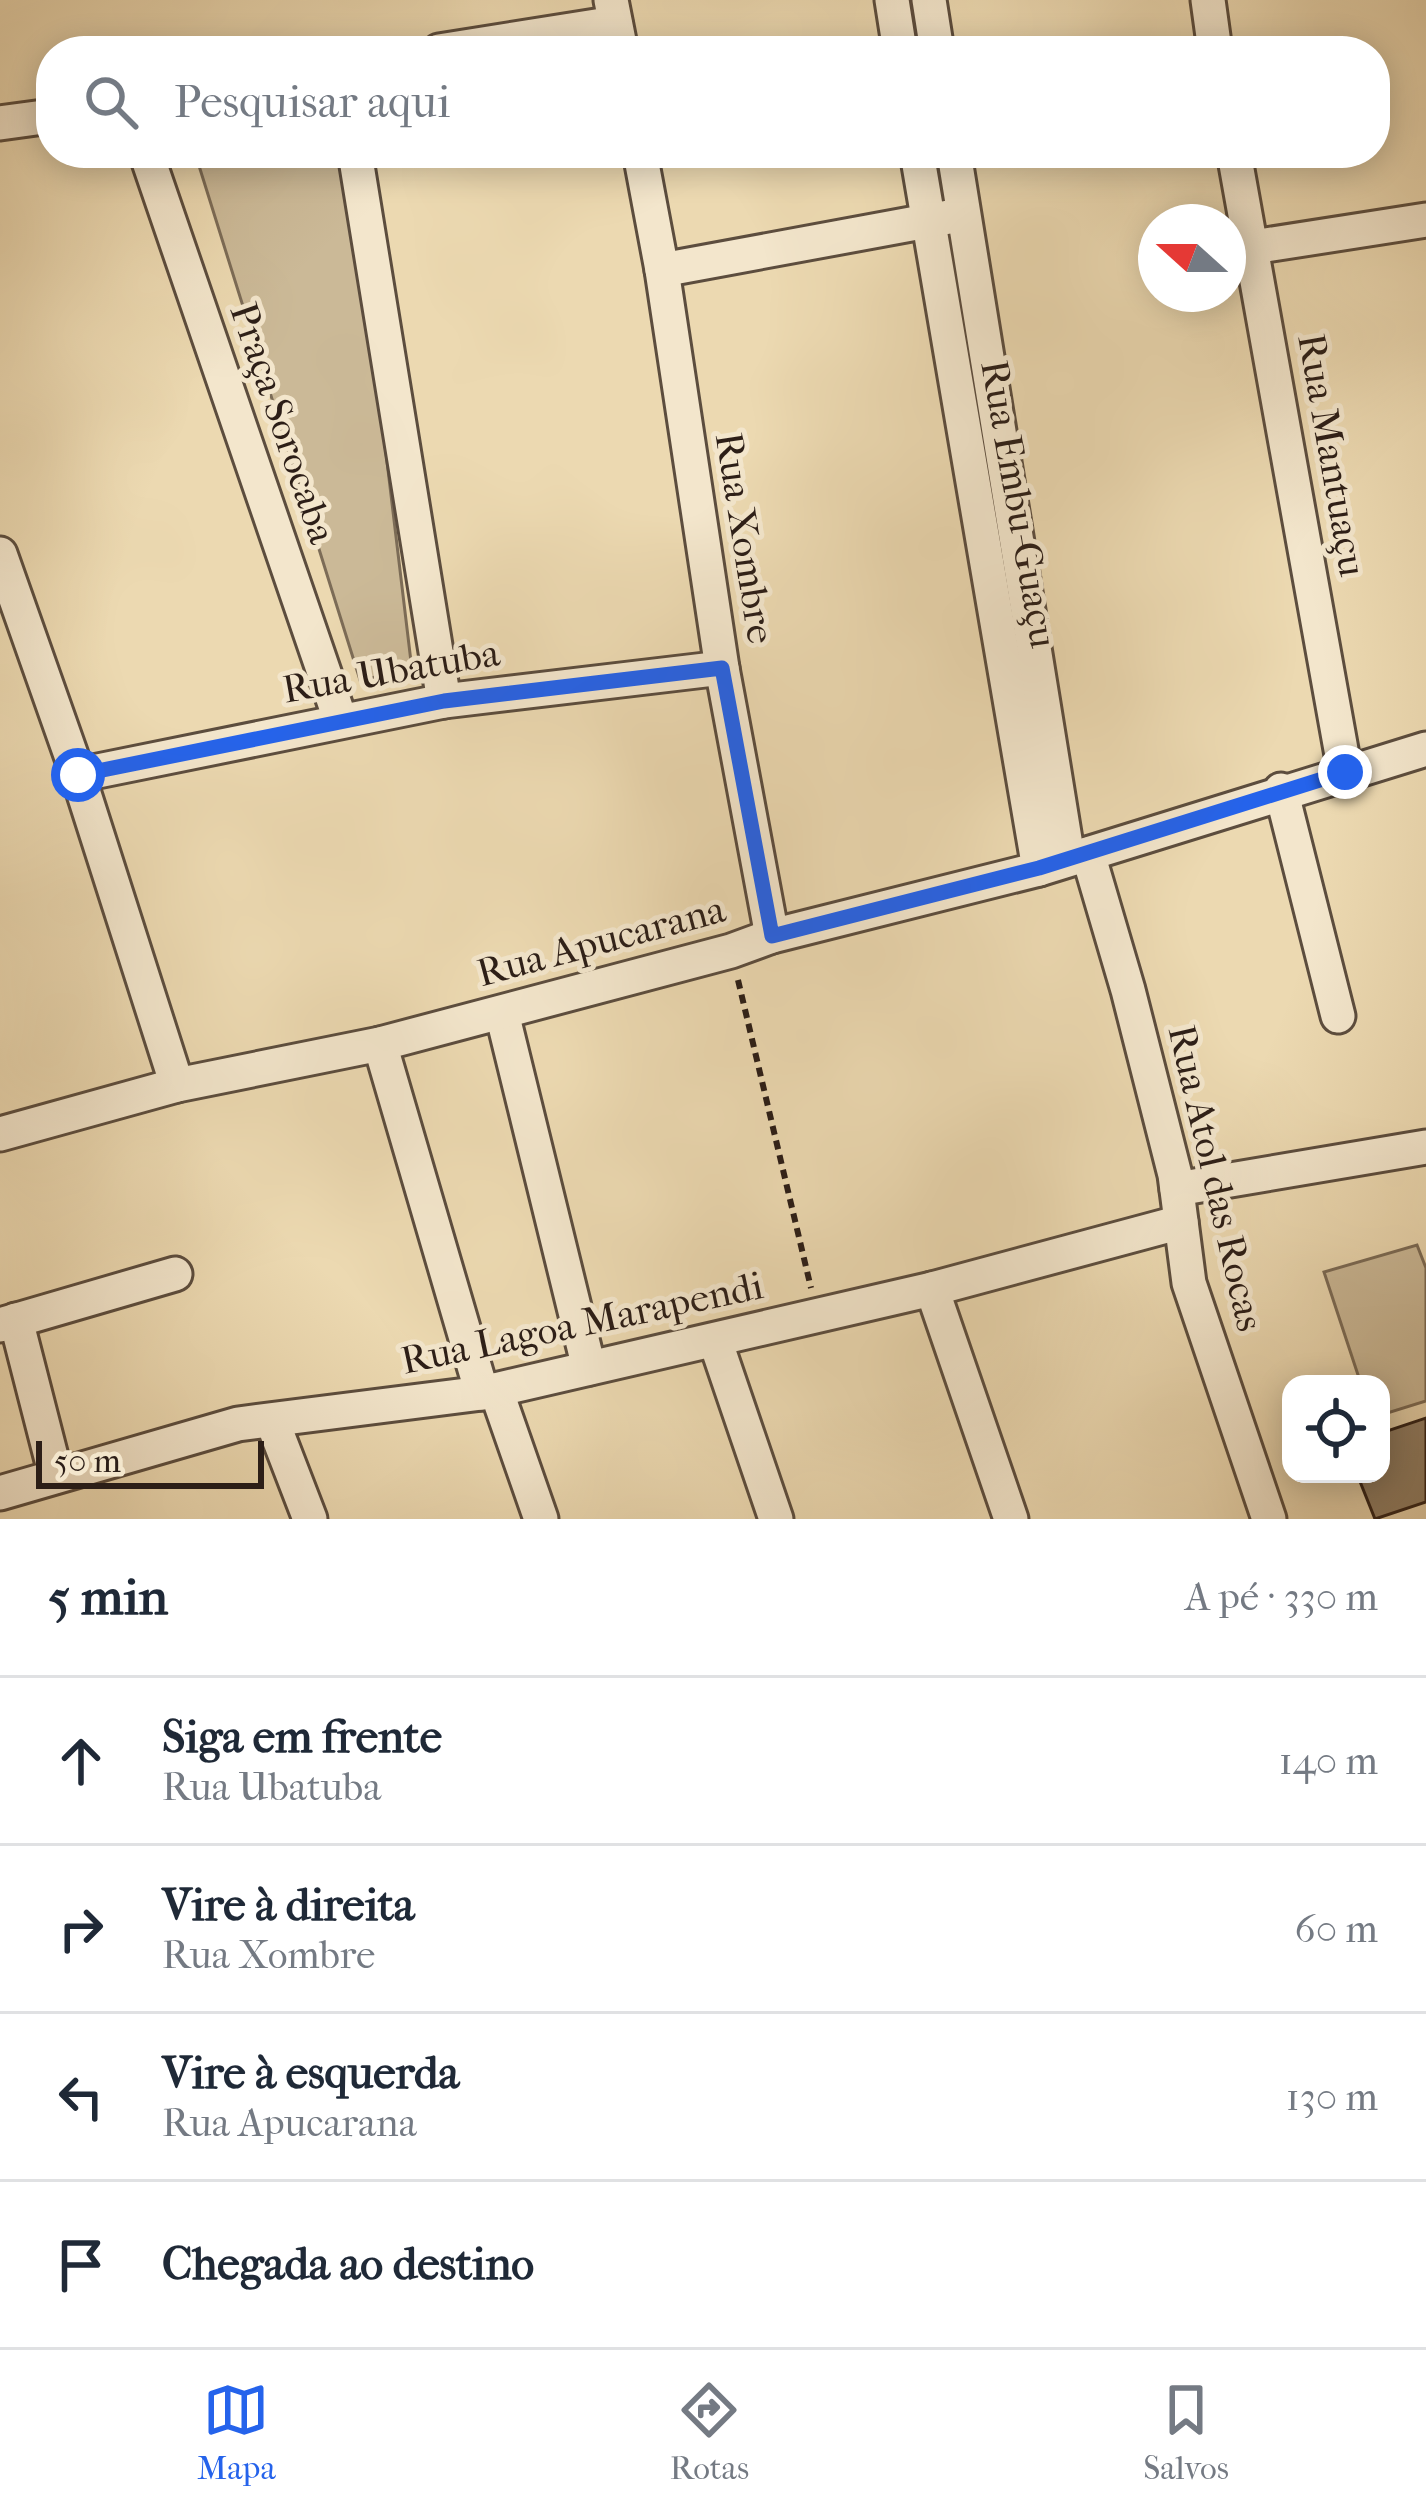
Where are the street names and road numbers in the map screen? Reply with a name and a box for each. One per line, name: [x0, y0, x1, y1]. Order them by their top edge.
street label: Praça Sorocaba: [220, 297, 346, 550]
street label: Rua Mantuaçu: [1288, 330, 1376, 580]
street label: Rua Embu-Guaçu: [971, 356, 1067, 652]
street label: Rua Xombre: [706, 429, 784, 647]
street label: Rua Ubatuba: [279, 629, 504, 713]
street label: Rua Apucarana: [472, 886, 731, 996]
street label: Rua Atol das Rocas: [1158, 1020, 1274, 1336]
street label: Rua Lagoa Marapendi: [397, 1262, 768, 1384]

